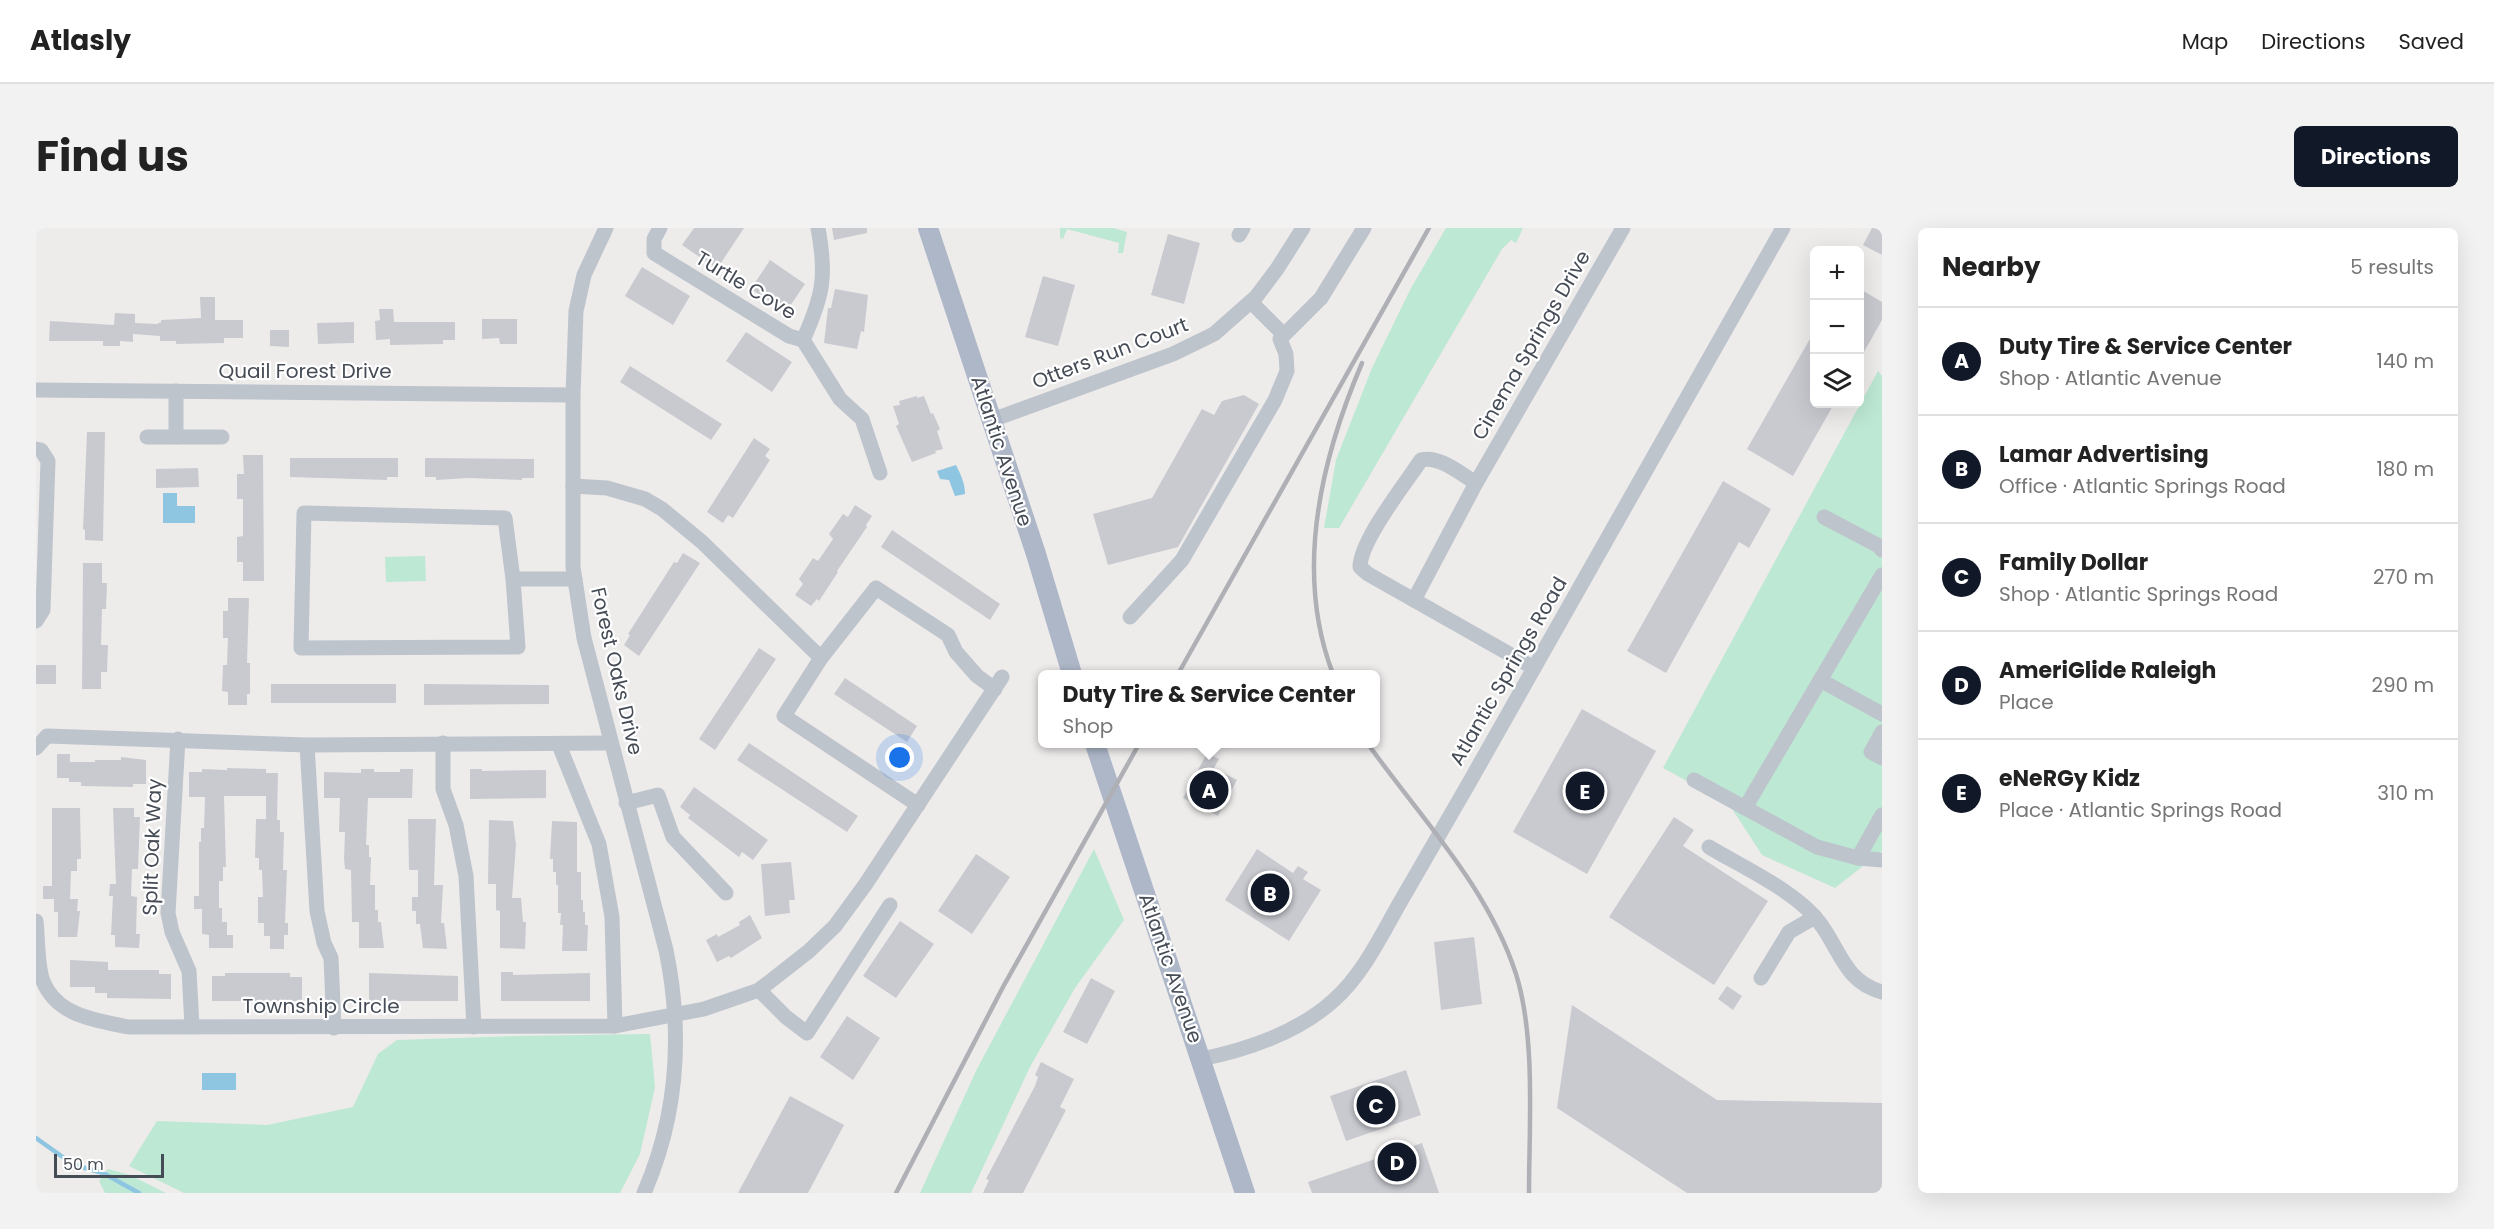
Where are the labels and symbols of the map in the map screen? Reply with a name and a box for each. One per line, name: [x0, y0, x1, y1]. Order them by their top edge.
street label: Turtle Cove: [690, 244, 802, 326]
street label: Cinema Springs Drive: [1465, 245, 1597, 445]
street label: Otters Run Court: [1028, 310, 1192, 396]
street label: Quail Forest Drive: [218, 357, 392, 385]
street label: Atlantic Avenue: [964, 372, 1040, 530]
street label: Atlantic Springs Road: [1443, 572, 1573, 770]
street label: Forest Oaks Drive: [584, 584, 650, 758]
your location: [885, 743, 914, 772]
pin: A: [1190, 768, 1228, 812]
pin: E: [1566, 768, 1604, 814]
street label: Split Oak Way: [136, 778, 168, 916]
pin: B: [1250, 870, 1290, 916]
street label: Atlantic Avenue: [1132, 889, 1210, 1047]
street label: Township Circle: [242, 992, 400, 1020]
pin: C: [1356, 1082, 1396, 1128]
pin: D: [1378, 1140, 1416, 1184]
scale bar: [54, 1151, 164, 1178]

